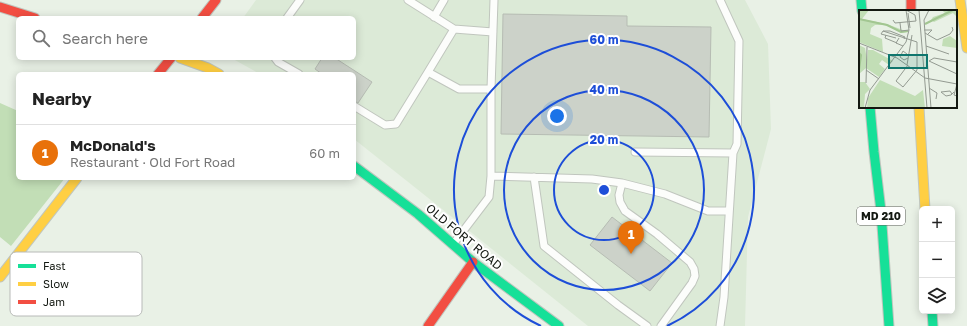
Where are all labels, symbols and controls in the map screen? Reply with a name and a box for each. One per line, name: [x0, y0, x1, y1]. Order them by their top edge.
inset map: [859, 10, 957, 108]
search box: [16, 16, 356, 60]
icon: search: [30, 27, 52, 49]
text: Search here: [62, 29, 148, 47]
text: 60 m: [590, 32, 618, 47]
text: 40 m: [590, 82, 618, 97]
text: Nearby: [32, 88, 92, 109]
your location: [547, 106, 567, 126]
text: 20 m: [590, 132, 618, 147]
text: McDonald's: [70, 136, 156, 154]
text: 1: [42, 145, 48, 161]
text: 60 m: [309, 145, 340, 161]
text: Restaurant · Old Fort Road: [70, 154, 235, 170]
centre of rings: [597, 183, 611, 197]
street label: OLD FORT ROAD: [423, 200, 505, 273]
map controls: [919, 206, 955, 314]
button: +: [919, 206, 955, 242]
road number: MD 210: [857, 207, 905, 225]
pin: 1: [618, 221, 644, 254]
button: −: [919, 242, 955, 278]
legend: [10, 252, 142, 316]
text: Fast: [43, 259, 66, 272]
text: Slow: [43, 277, 69, 290]
button: layers: [919, 278, 955, 314]
text: Jam: [43, 295, 65, 308]

